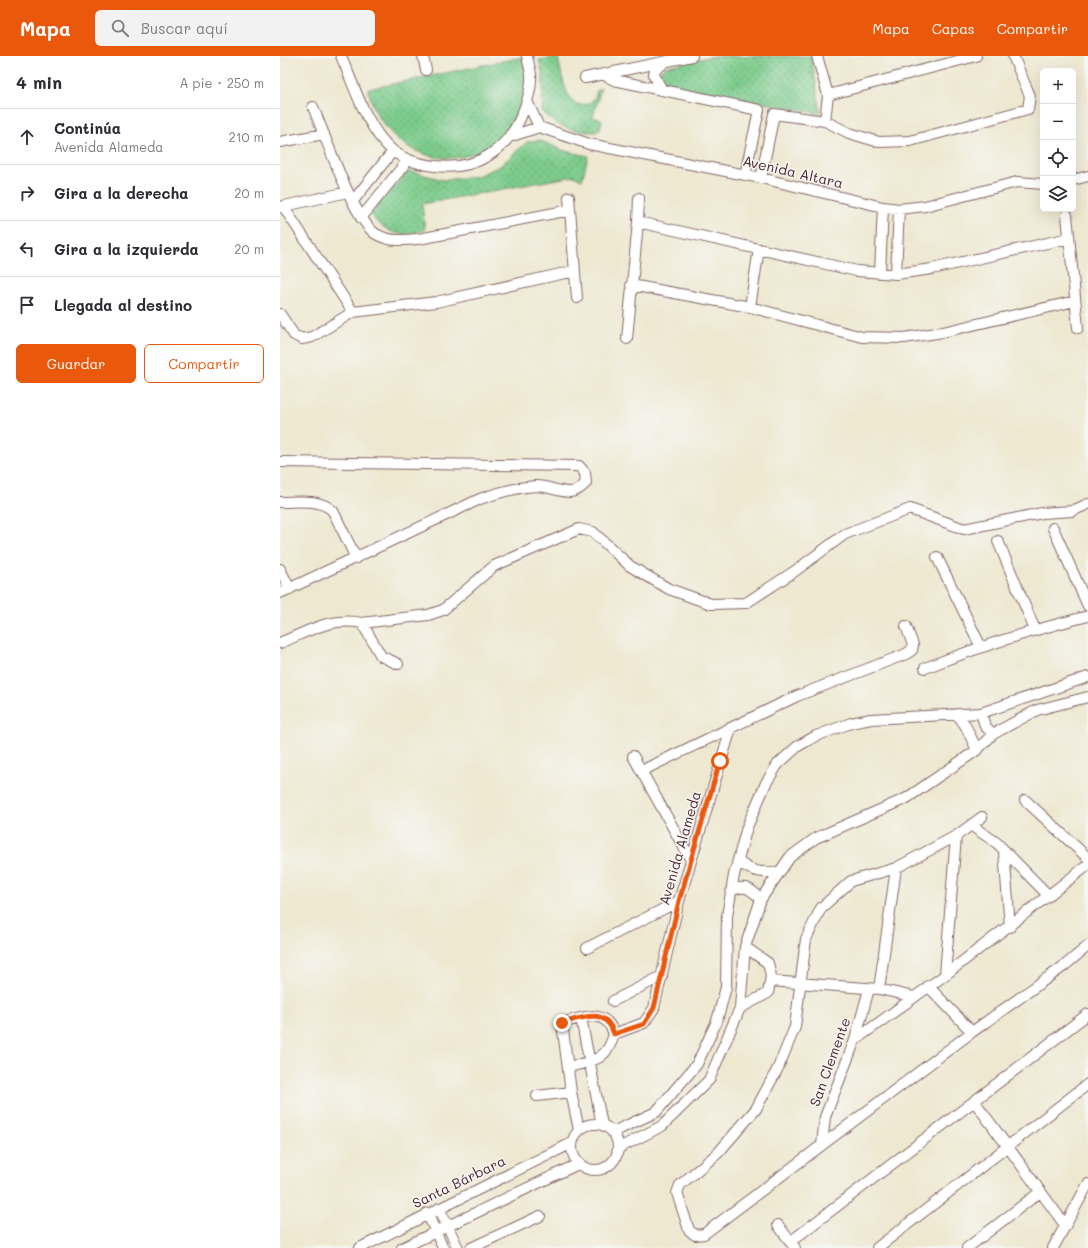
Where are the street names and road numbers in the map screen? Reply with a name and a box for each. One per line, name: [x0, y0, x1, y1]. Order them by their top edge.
street label: Avenida Altara: [741, 151, 845, 192]
street label: Avenida Alameda: [654, 789, 705, 907]
street label: San Clemente: [805, 1015, 854, 1109]
street label: Santa Bárbara: [409, 1151, 509, 1212]

